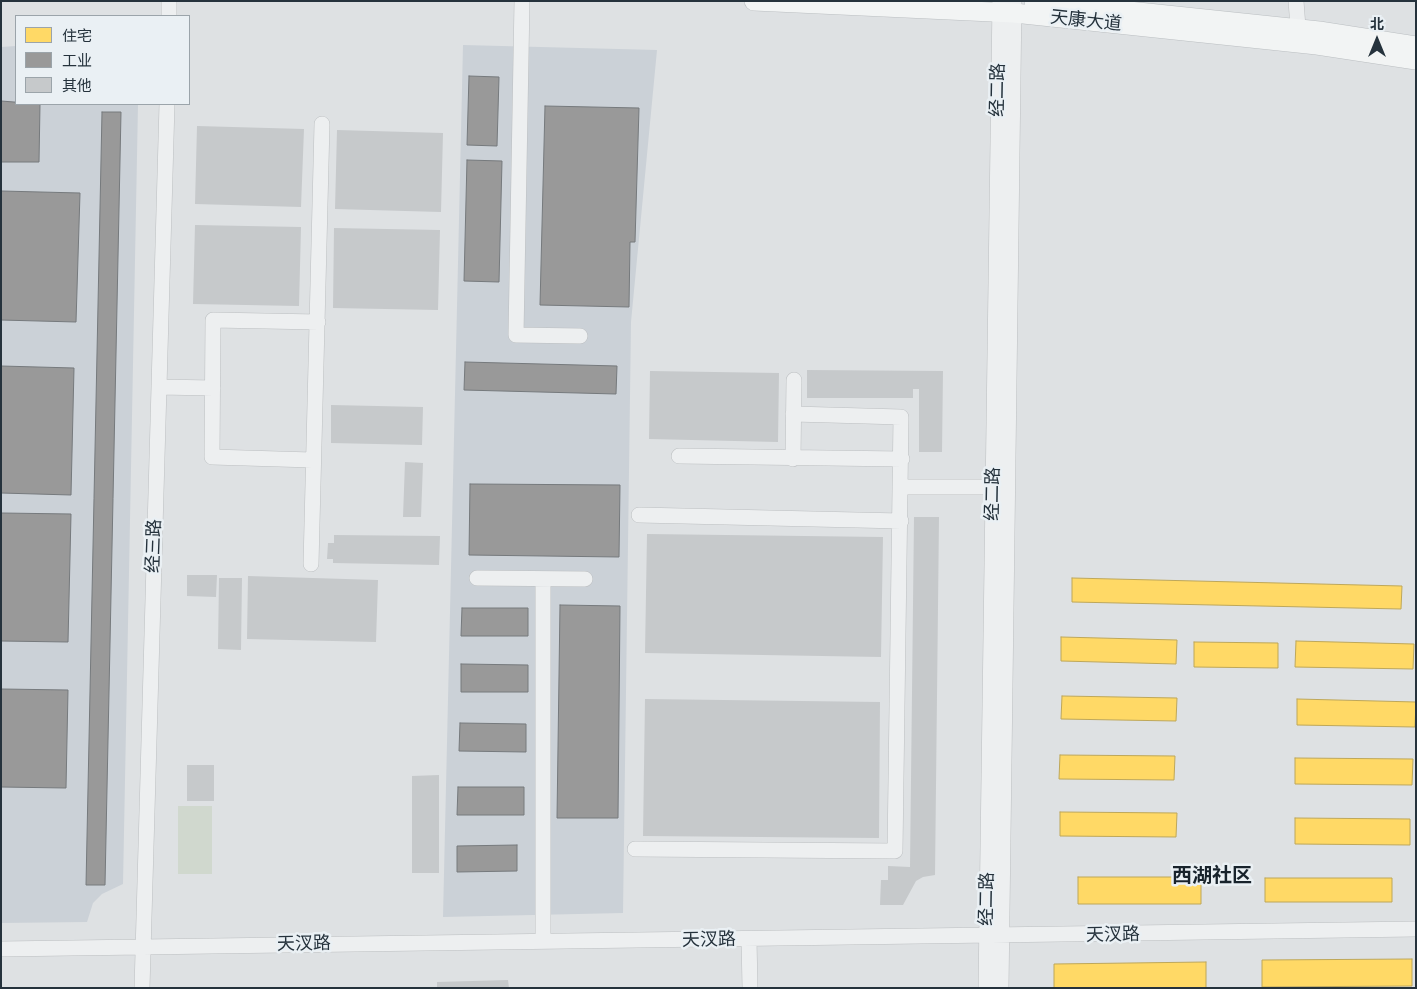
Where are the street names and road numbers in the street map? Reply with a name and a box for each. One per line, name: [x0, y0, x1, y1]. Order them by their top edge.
street label: 天康大道: [1049, 6, 1123, 36]
street label: 经二路: [987, 63, 1009, 117]
street label: 经二路: [982, 467, 1004, 521]
street label: 经三路: [142, 519, 166, 573]
street label: 经二路: [976, 872, 998, 926]
street label: 天汊路: [1086, 924, 1140, 946]
street label: 天汊路: [682, 929, 736, 951]
street label: 天汊路: [277, 933, 331, 955]

